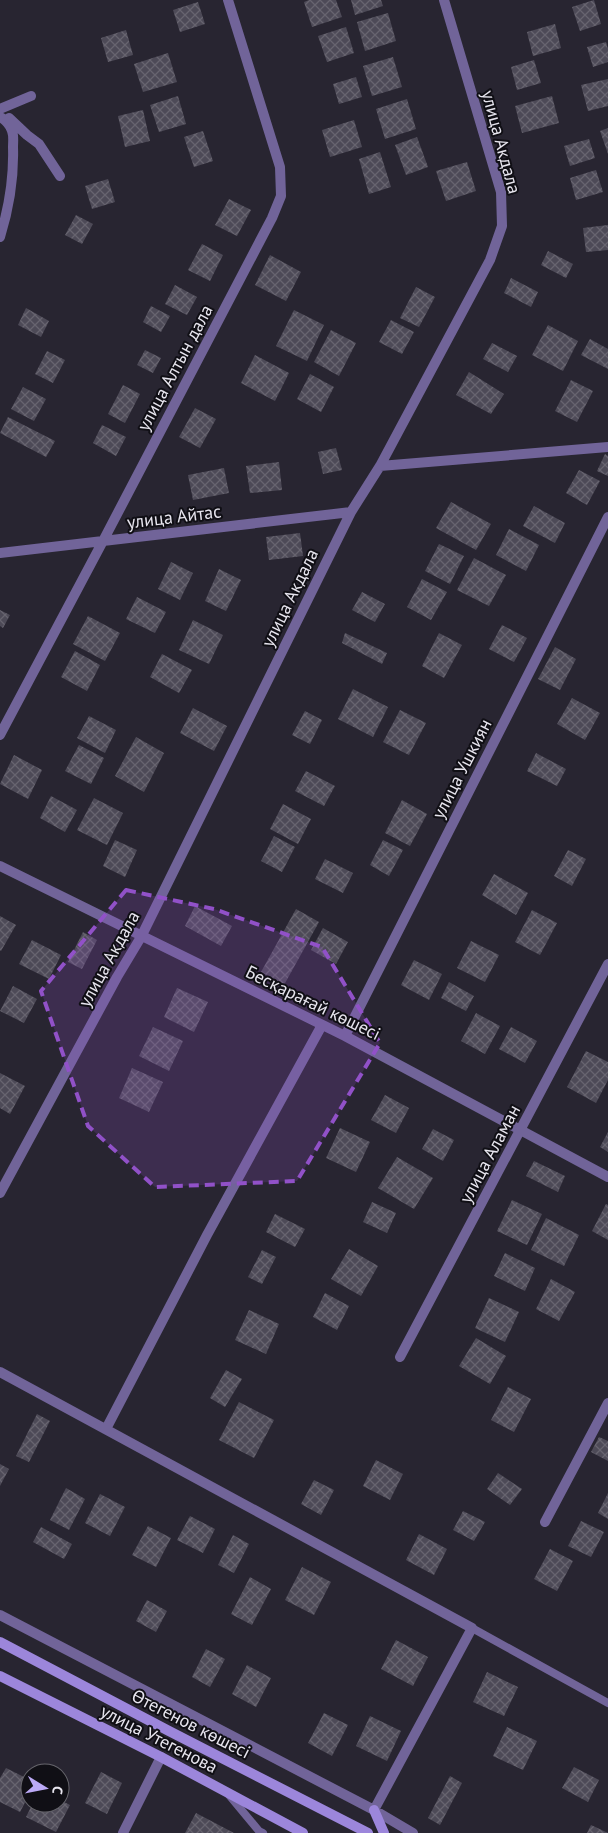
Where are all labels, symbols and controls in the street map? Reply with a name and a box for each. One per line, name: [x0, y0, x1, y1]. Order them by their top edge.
street label: улица Акдала: [477, 88, 526, 196]
street label: улица Алтын дала: [132, 301, 218, 435]
street label: улица Айтас: [126, 499, 222, 534]
street label: улица Акдала: [256, 545, 323, 651]
street label: улица Ушкиян: [427, 715, 497, 823]
street label: улица Акдала: [73, 907, 144, 1011]
street label: Бесқарағай көшесі: [242, 960, 384, 1045]
street label: улица Аламан: [454, 1100, 525, 1207]
street label: Өтегенов көшесі: [128, 1684, 254, 1763]
street label: улица Утегенова: [97, 1699, 222, 1778]
north arrow: [20, 1763, 70, 1813]
text: С: [48, 1785, 67, 1796]

